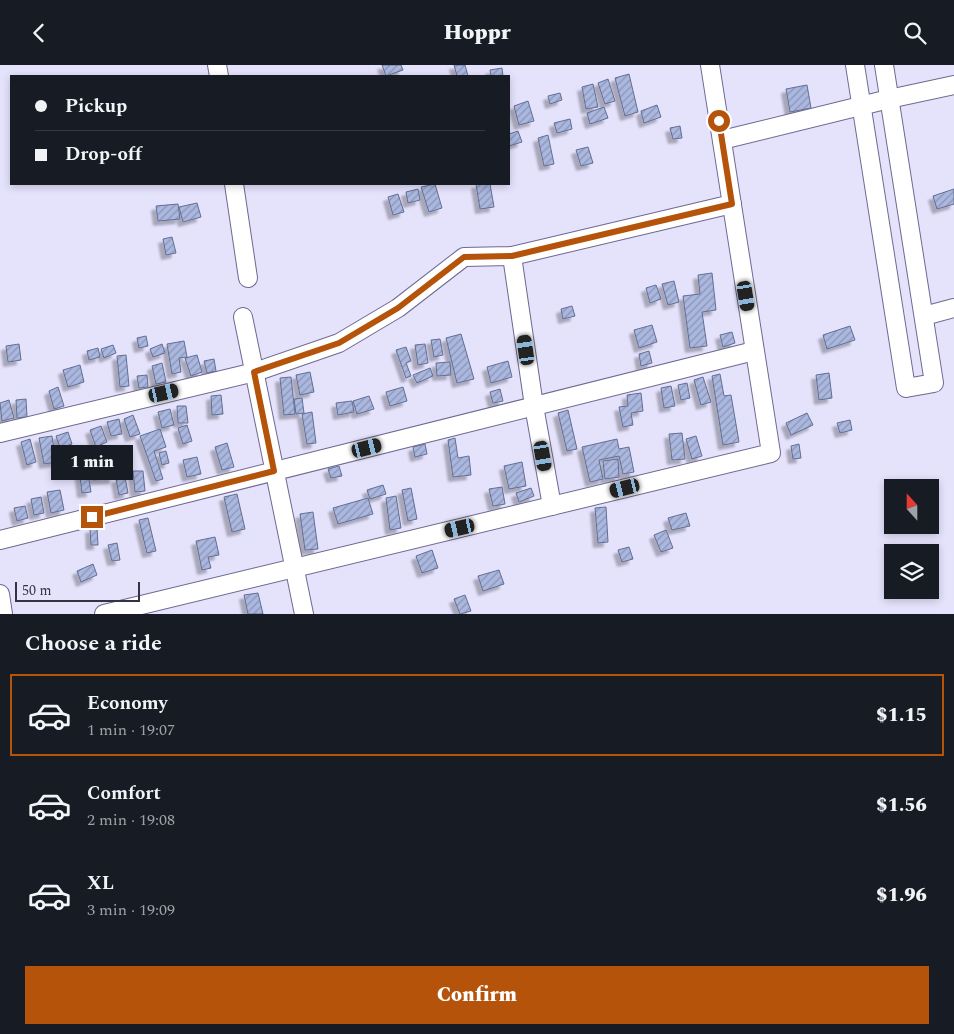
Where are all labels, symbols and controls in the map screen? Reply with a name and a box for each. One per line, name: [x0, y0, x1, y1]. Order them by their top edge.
text: Hoppr: [443, 16, 511, 49]
icon: back: [25, 19, 53, 47]
icon: search: [901, 19, 929, 47]
text: Pickup: [65, 92, 127, 121]
route start: [708, 110, 730, 132]
text: Drop-off: [65, 140, 142, 169]
car: [736, 280, 755, 312]
car: [516, 334, 535, 366]
car: [147, 382, 180, 404]
car: [350, 437, 383, 459]
car: [533, 440, 552, 472]
callout: 1 min: [51, 445, 133, 479]
text: 1 min: [70, 450, 114, 474]
car: [608, 477, 641, 499]
north arrow: [884, 479, 939, 534]
map controls: [884, 479, 939, 599]
route end: [81, 506, 103, 528]
car: [443, 517, 476, 539]
button: layers: [884, 544, 939, 599]
scale bar: [15, 579, 140, 602]
text: 50 m: [22, 580, 52, 601]
text: Choose a ride: [25, 627, 162, 660]
text: Economy: [87, 689, 168, 718]
icon: car: [27, 693, 72, 738]
text: $1.15: [876, 701, 927, 730]
text: 1 min · 19:07: [87, 718, 175, 742]
text: Comfort: [87, 779, 161, 808]
icon: car: [27, 783, 72, 828]
text: $1.56: [876, 791, 927, 820]
text: 2 min · 19:08: [87, 808, 175, 832]
text: XL: [87, 869, 114, 898]
icon: car: [27, 873, 72, 918]
text: $1.96: [876, 881, 927, 910]
text: 3 min · 19:09: [87, 898, 175, 922]
button: Confirm: [25, 966, 929, 1024]

